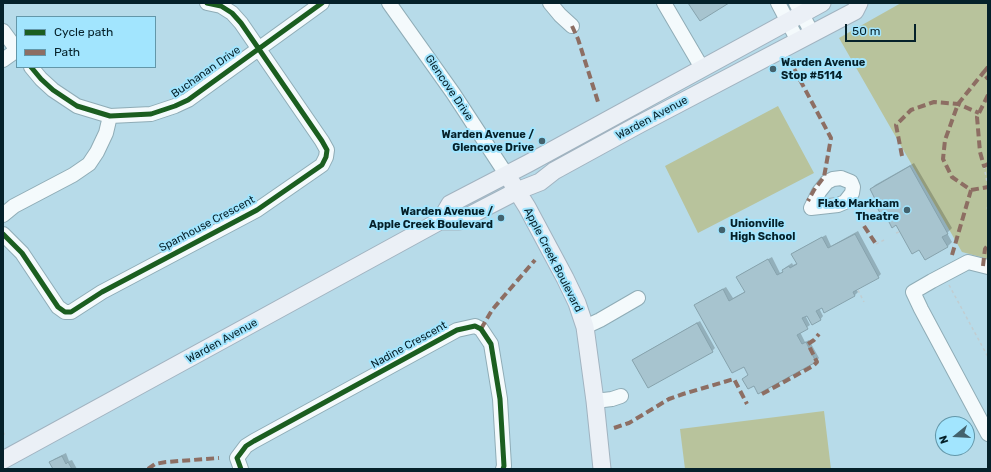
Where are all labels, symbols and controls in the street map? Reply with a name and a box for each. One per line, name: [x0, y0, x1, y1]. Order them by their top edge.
legend: [16, 16, 156, 68]
scale bar: [847, 16, 918, 42]
text: 50 m: [852, 24, 880, 38]
text: Cycle path: [54, 25, 113, 39]
street label: Buchanan Drive: [169, 43, 243, 101]
text: Path: [54, 45, 80, 59]
street label: Glencove Drive: [422, 53, 476, 123]
place label: Warden Avenue Stop #5114: [781, 56, 865, 82]
marker: Warden Avenue Stop #5114: [768, 64, 778, 74]
street label: Warden Avenue: [614, 94, 690, 142]
place label: Warden Avenue / Glencove Drive: [442, 128, 534, 154]
marker: Warden Avenue / Glencove Drive: [537, 136, 547, 146]
street label: Spanhouse Crescent: [157, 193, 257, 255]
place label: Flato Markham Theatre: [818, 197, 899, 223]
place label: Warden Avenue / Apple Creek Boulevard: [369, 205, 493, 231]
marker: Flato Markham Theatre: [902, 205, 912, 215]
street label: Apple Creek Boulevard: [521, 206, 585, 314]
marker: Warden Avenue / Apple Creek Boulevard: [496, 213, 506, 223]
place label: Unionville High School: [730, 217, 795, 243]
marker: Unionville High School: [717, 225, 727, 235]
street label: Warden Avenue: [184, 316, 260, 366]
street label: Nadine Crescent: [369, 319, 449, 371]
north arrow: [935, 416, 975, 456]
text: N: [937, 434, 951, 445]

